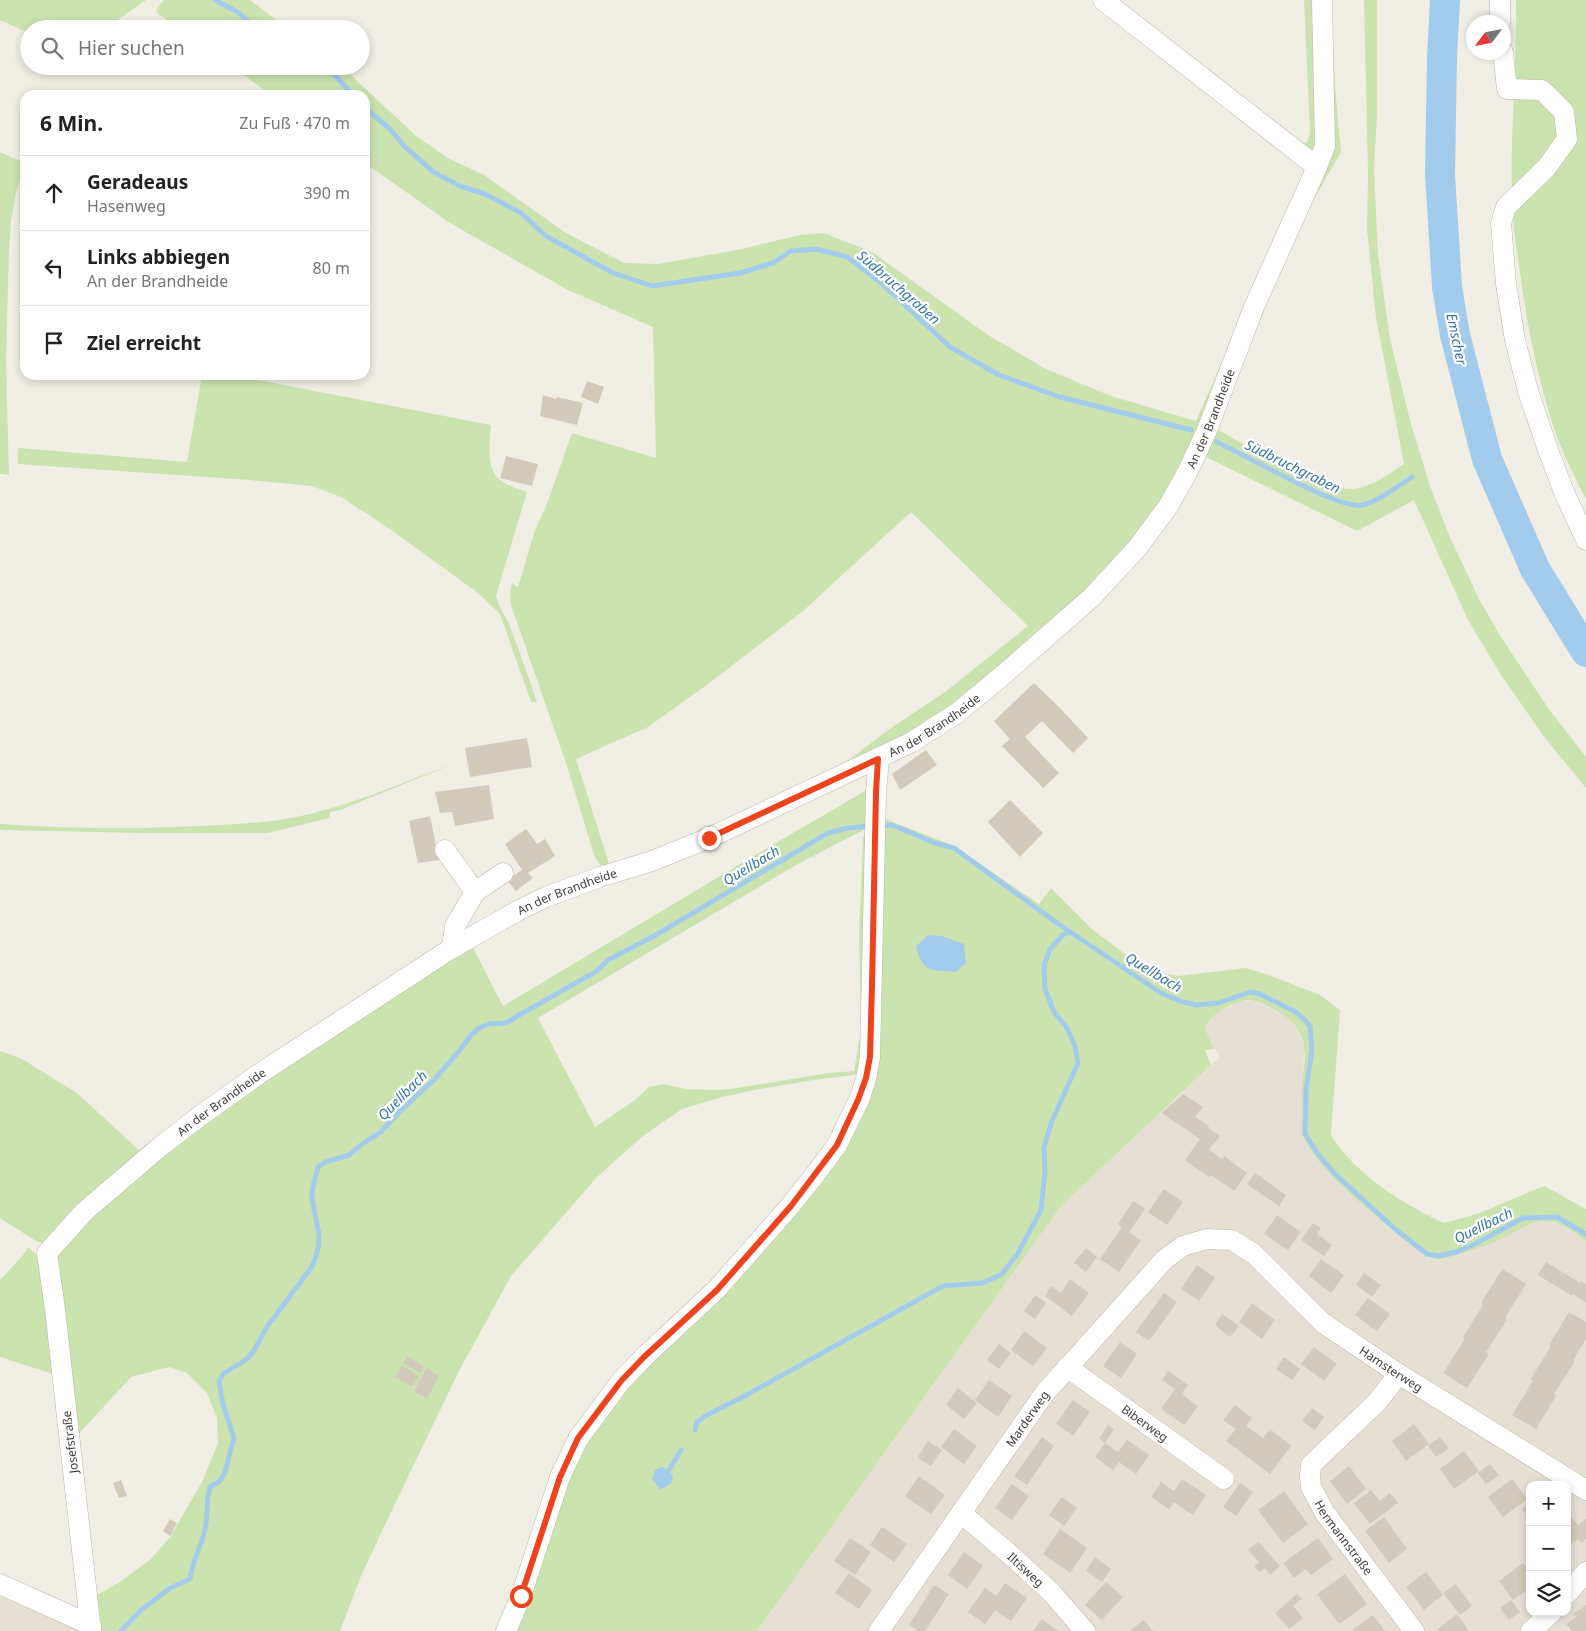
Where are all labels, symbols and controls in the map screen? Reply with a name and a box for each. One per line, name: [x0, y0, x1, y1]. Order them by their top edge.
north arrow: [1466, 15, 1511, 60]
search box: [20, 20, 370, 75]
icon: search: [38, 34, 66, 62]
text: Hier suchen: [78, 35, 185, 61]
text: 6 Min.: [40, 109, 103, 137]
text: Zu Fuß · 470 m: [239, 112, 350, 134]
text: Geradeaus: [87, 169, 188, 195]
icon: ahead: [40, 179, 68, 207]
text: 390 m: [303, 182, 350, 204]
text: Hasenweg: [87, 195, 166, 217]
text: Links abbiegen: [87, 244, 230, 270]
water label: Südbruchgraben: [853, 246, 945, 328]
icon: left: [40, 254, 68, 282]
text: 80 m: [313, 257, 350, 279]
text: An der Brandheide: [87, 270, 228, 292]
water label: Emscher: [1442, 311, 1472, 367]
icon: arrive: [40, 329, 68, 357]
text: Ziel erreicht: [87, 330, 201, 356]
street label: An der Brandheide: [1182, 366, 1238, 471]
water label: Südbruchgraben: [1242, 435, 1344, 497]
street label: An der Brandheide: [885, 689, 984, 761]
route end: [698, 827, 721, 850]
water label: Quellbach: [719, 841, 783, 889]
street label: An der Brandheide: [514, 864, 619, 918]
water label: Quellbach: [1122, 948, 1186, 996]
street label: An der Brandheide: [173, 1063, 269, 1139]
water label: Quellbach: [373, 1066, 431, 1124]
water label: Quellbach: [1451, 1203, 1515, 1247]
street label: Hamsterweg: [1356, 1342, 1426, 1395]
street label: Marderweg: [1001, 1387, 1053, 1450]
street label: Biberweg: [1118, 1400, 1172, 1445]
street label: Josefstraße: [58, 1409, 82, 1475]
map controls: [1526, 1481, 1571, 1616]
button: +: [1526, 1481, 1571, 1526]
street label: Hermannstraße: [1311, 1497, 1377, 1578]
button: −: [1526, 1526, 1571, 1571]
street label: Iltisweg: [1004, 1548, 1048, 1590]
button: layers: [1526, 1571, 1571, 1616]
route start: [510, 1585, 533, 1608]

